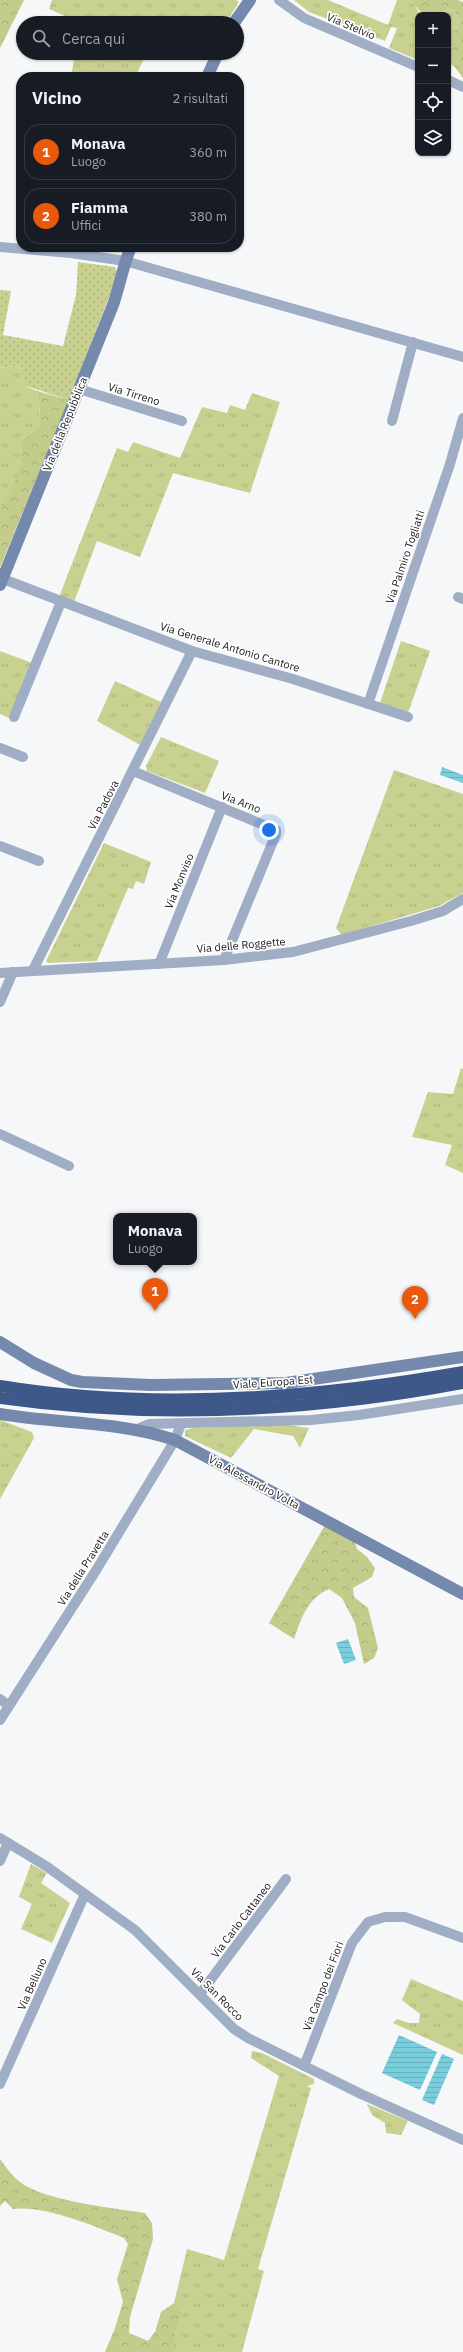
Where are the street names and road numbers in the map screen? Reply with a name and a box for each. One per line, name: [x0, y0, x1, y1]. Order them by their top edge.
street label: Via Stelvio: [325, 10, 377, 42]
street label: Via della Repubblica: [40, 375, 90, 473]
street label: Via Tirreno: [106, 379, 162, 409]
street label: Via Palmiro Togliatti: [382, 508, 428, 606]
street label: Via Generale Antonio Cantore: [158, 619, 302, 675]
street label: Via Padova: [85, 778, 122, 832]
street label: Via Arno: [219, 788, 263, 816]
street label: Via Monviso: [161, 851, 197, 911]
street label: Via delle Roggette: [196, 934, 286, 956]
street label: Viale Europa Est: [233, 1372, 314, 1392]
street label: Via Alessandro Volta: [206, 1452, 302, 1512]
street label: Via della Pravetta: [54, 1528, 112, 1608]
street label: Via Carlo Cattaneo: [208, 1879, 274, 1961]
street label: Via Campo dei Fiori: [299, 1939, 347, 2033]
street label: Via Belluno: [14, 1956, 50, 2012]
street label: Via San Rocco: [188, 1965, 246, 2023]

